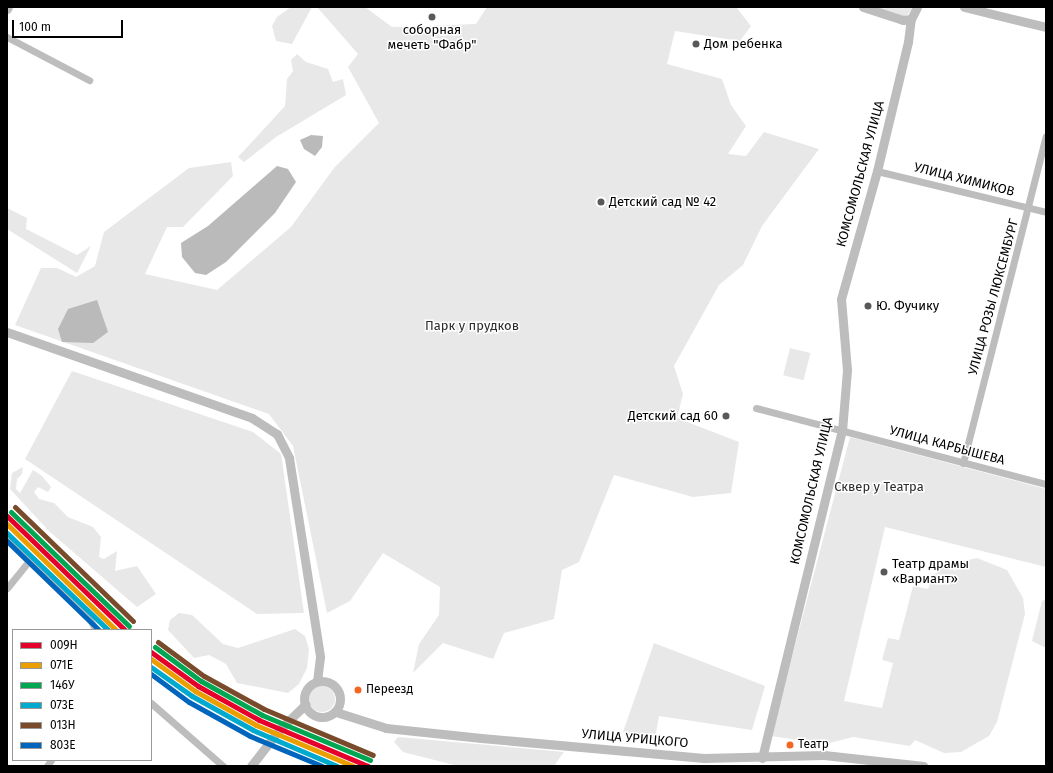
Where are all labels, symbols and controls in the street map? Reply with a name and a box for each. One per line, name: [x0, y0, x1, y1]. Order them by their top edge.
scale bar: [14, 12, 125, 38]
marker: соборная мечеть "Фабр": [427, 12, 437, 22]
text: 100 m: [19, 20, 51, 34]
place label: соборная мечеть "Фабр": [388, 23, 476, 54]
place label: Дом ребенка: [704, 36, 782, 52]
marker: Дом ребенка: [691, 39, 701, 49]
street label: КОМСОМОЛЬСКАЯ УЛИЦА: [834, 99, 888, 249]
street label: УЛИЦА ХИМИКОВ: [912, 160, 1016, 200]
place label: Детский сад № 42: [609, 194, 716, 210]
marker: Детский сад № 42: [596, 197, 606, 207]
street label: УЛИЦА РОЗЫ ЛЮКСЕМБУРГ: [966, 217, 1022, 377]
place label: Ю. Фучику: [876, 298, 939, 314]
marker: Ю. Фучику: [863, 301, 873, 311]
park label: Парк у прудков: [425, 318, 519, 334]
place label: Детский сад 60: [628, 408, 718, 424]
marker: Детский сад 60: [721, 411, 731, 421]
street label: КОМСОМОЛЬСКАЯ УЛИЦА: [787, 416, 837, 566]
street label: УЛИЦА КАРБЫШЕВА: [888, 423, 1006, 469]
park label: Сквер у Театра: [834, 479, 924, 495]
place label: Театр драмы «Вариант»: [892, 557, 969, 588]
marker: Театр драмы «Вариант»: [879, 567, 889, 577]
legend: [12, 629, 152, 761]
text: 009Н: [50, 638, 78, 652]
text: 071Е: [50, 658, 73, 672]
text: 146У: [50, 678, 74, 692]
place label: Переезд: [366, 683, 413, 697]
marker: Переезд: [353, 685, 363, 695]
text: 073Е: [50, 698, 74, 712]
text: 013Н: [50, 718, 76, 732]
street label: УЛИЦА УРИЦКОГО: [581, 727, 689, 751]
text: 803Е: [50, 738, 76, 752]
place label: Театр: [798, 738, 829, 752]
marker: Театр: [785, 740, 795, 750]

